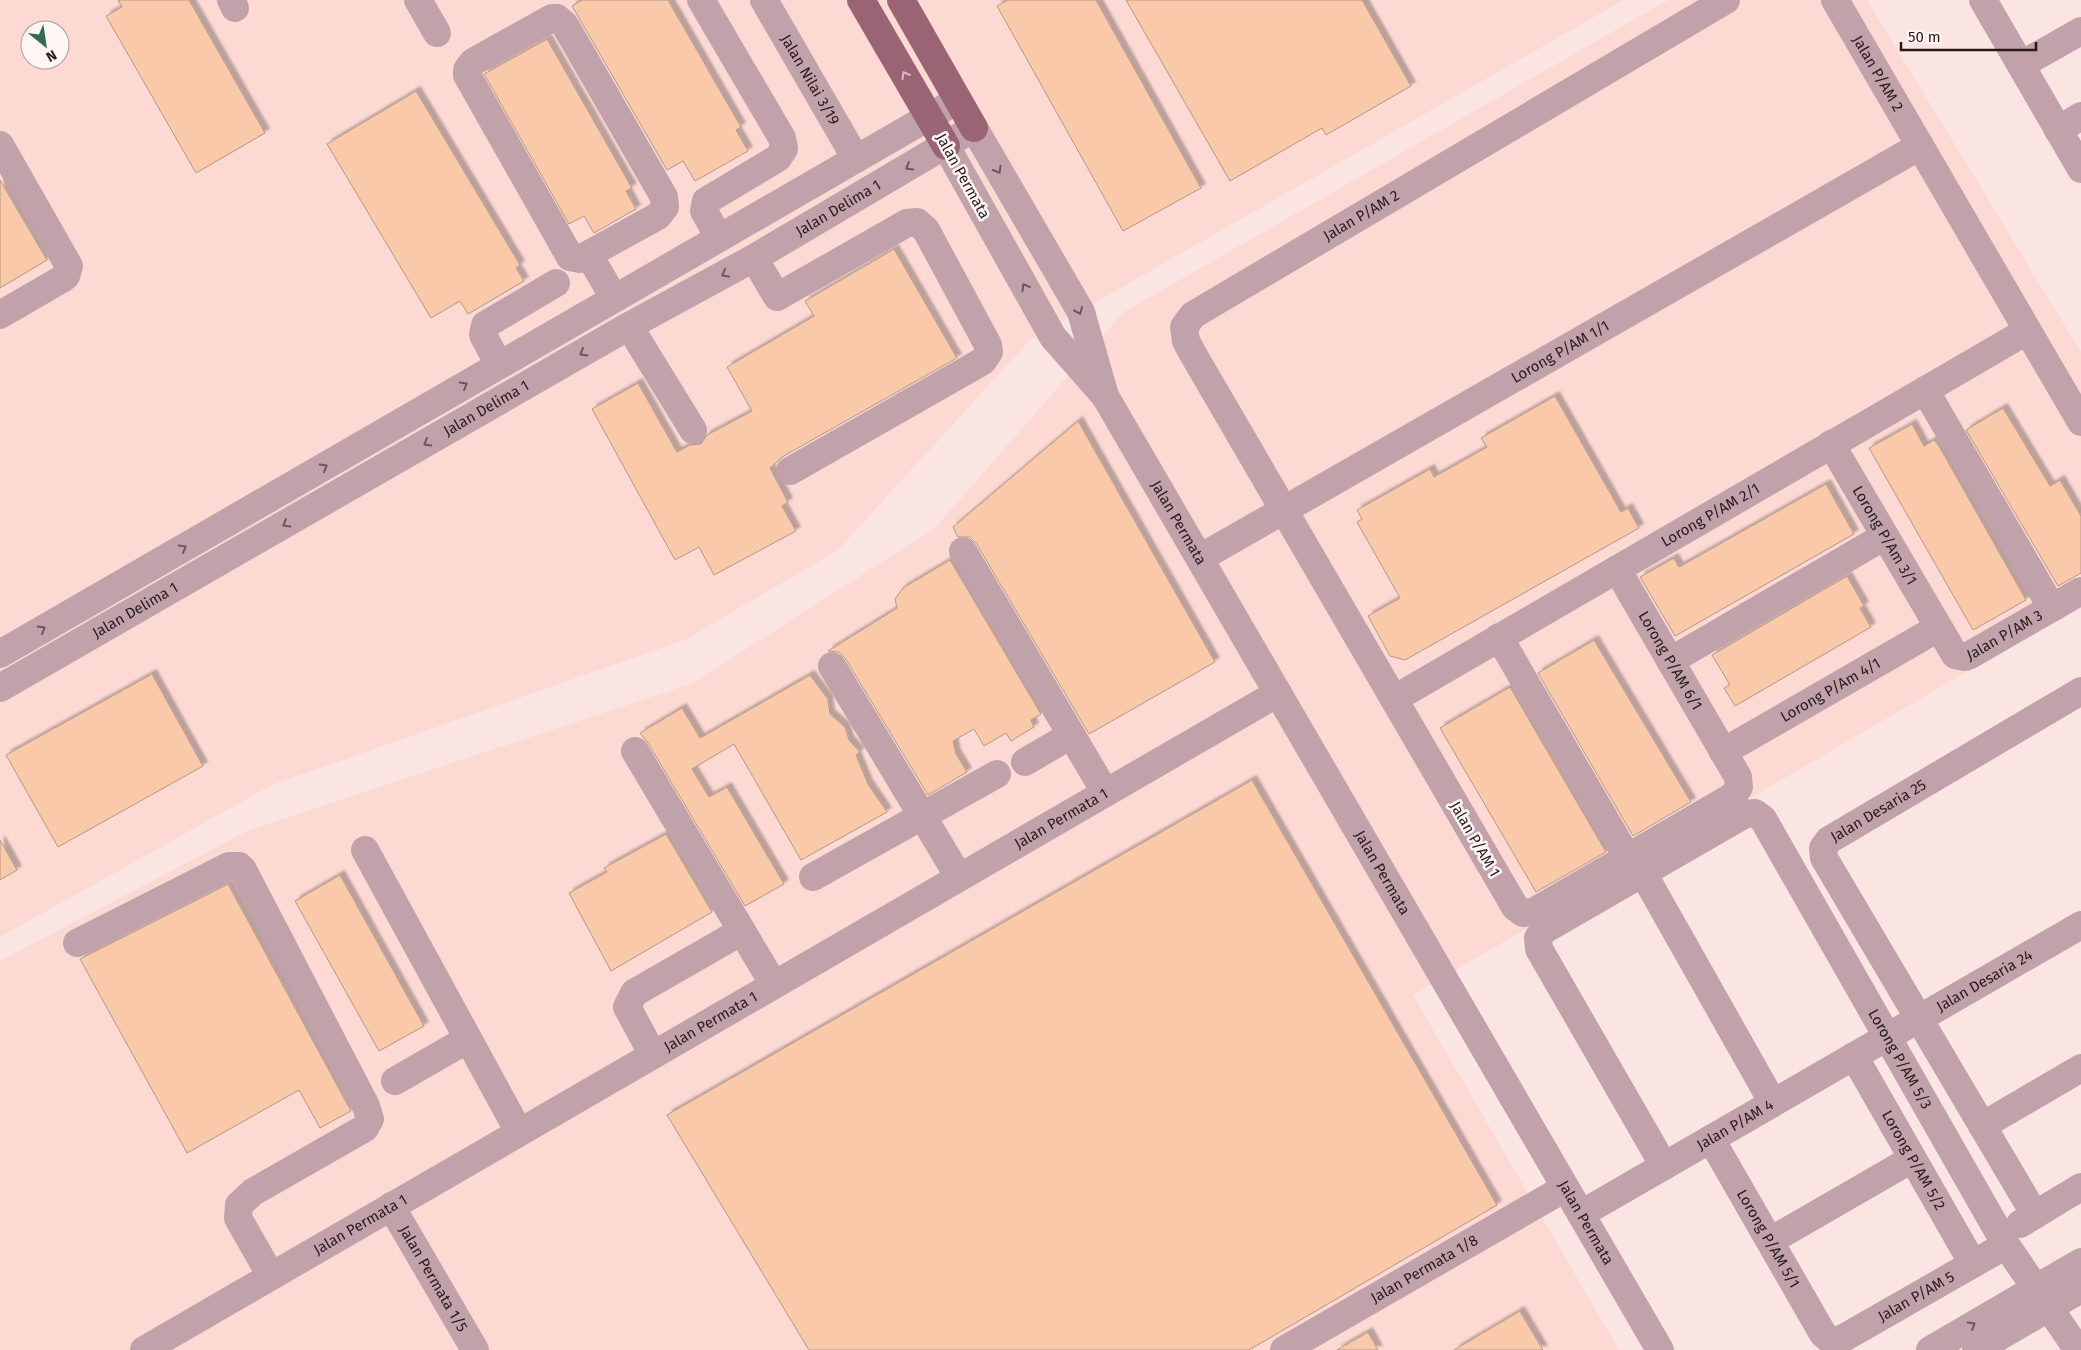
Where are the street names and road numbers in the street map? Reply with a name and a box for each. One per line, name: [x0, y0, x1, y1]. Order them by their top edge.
street label: Jalan Nilai 3/19: [777, 31, 843, 128]
street label: Jalan P/AM 2: [1849, 32, 1907, 115]
street label: Jalan Permata: [932, 130, 994, 222]
street label: Jalan Delima 1: [792, 176, 884, 240]
street label: Jalan P/AM 2: [1320, 186, 1402, 245]
street label: Lorong P/AM 1/1: [1508, 317, 1612, 387]
street label: Jalan Delima 1: [440, 376, 532, 440]
street label: Jalan Permata: [1147, 477, 1210, 568]
street label: Lorong P/AM 2/1: [1658, 479, 1763, 551]
street label: Lorong P/Am 3/1: [1849, 483, 1921, 588]
street label: Jalan Delima 1: [89, 578, 181, 642]
street label: Jalan P/AM 3: [1964, 606, 2046, 664]
street label: Lorong P/AM 6/1: [1635, 608, 1706, 713]
street label: Lorong P/Am 4/1: [1777, 654, 1884, 726]
street label: Jalan Desaria 25: [1827, 776, 1929, 846]
street label: Jalan Permata 1: [1011, 784, 1111, 853]
street label: Jalan P/AM 1: [1446, 798, 1504, 880]
street label: Jalan Permata: [1351, 827, 1414, 918]
street label: Jalan Desaria 24: [1933, 946, 2036, 1016]
street label: Jalan Permata 1: [661, 988, 761, 1056]
street label: Lorong P/AM 5/3: [1864, 1006, 1936, 1112]
street label: Jalan P/AM 4: [1694, 1096, 1777, 1154]
street label: Lorong P/AM 5/2: [1878, 1107, 1949, 1213]
street label: Jalan Permata: [1554, 1177, 1618, 1268]
street label: Lorong P/AM 5/1: [1733, 1186, 1804, 1291]
street label: Jalan Permata 1: [310, 1191, 410, 1259]
street label: Jalan Permata 1/5: [395, 1222, 471, 1335]
street label: Jalan Permata 1/8: [1368, 1231, 1481, 1307]
street label: Jalan P/AM 5: [1875, 1268, 1958, 1325]

